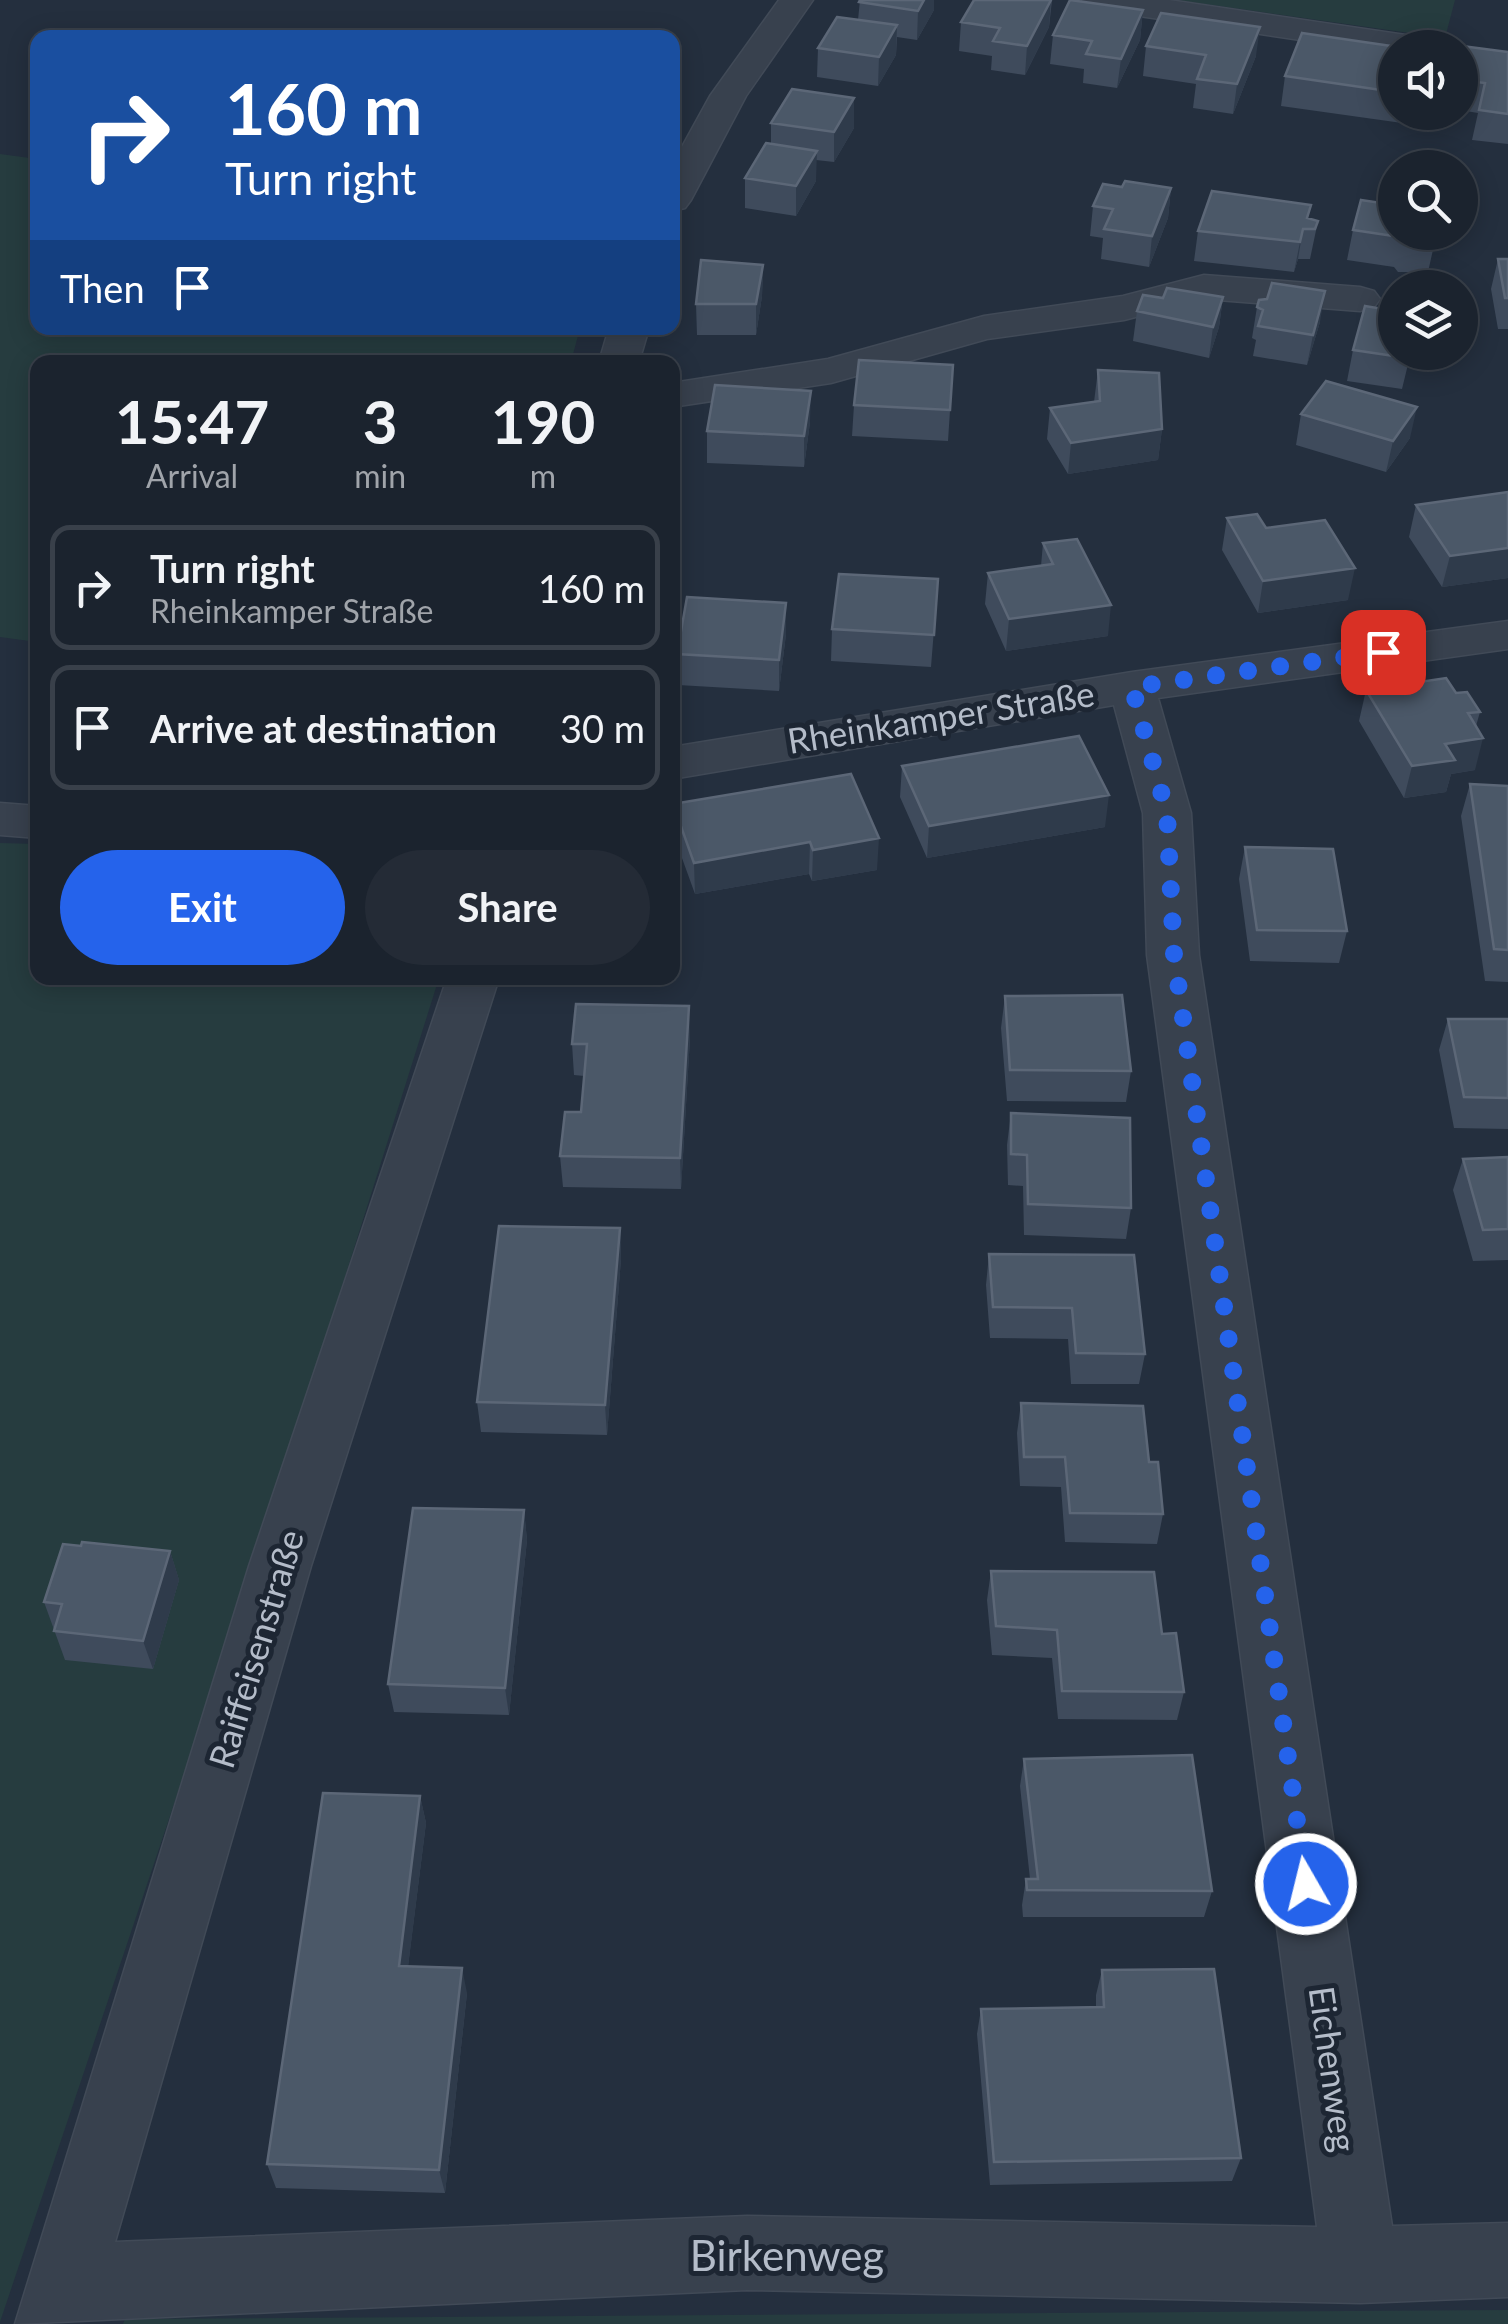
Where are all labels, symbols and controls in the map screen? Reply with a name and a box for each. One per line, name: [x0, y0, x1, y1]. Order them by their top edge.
map controls: [1378, 30, 1478, 370]
button: sound: [1378, 30, 1478, 130]
text: 160 m: [225, 66, 422, 150]
icon: right: [60, 70, 190, 200]
button: search: [1378, 150, 1478, 250]
text: Turn right: [225, 151, 416, 205]
icon: arrive: [165, 260, 220, 315]
text: Then: [60, 265, 145, 311]
button: layers: [1378, 270, 1478, 370]
text: 15:47: [115, 385, 269, 457]
text: 3: [363, 385, 398, 457]
text: 190: [491, 385, 595, 457]
text: Arrival: [146, 456, 238, 495]
text: min: [354, 456, 406, 495]
text: m: [530, 456, 556, 495]
text: Turn right: [150, 545, 315, 591]
icon: right: [65, 560, 120, 615]
text: 160 m: [538, 565, 645, 611]
text: Rheinkamper Straße: [150, 591, 433, 630]
pin: [1341, 610, 1426, 695]
icon: arrive: [1356, 625, 1411, 680]
street label: Rheinkamper Straße: [784, 671, 1097, 761]
icon: arrive: [65, 700, 120, 755]
text: Arrive at destination: [150, 705, 497, 751]
text: 30 m: [560, 705, 645, 751]
button: Exit: [60, 850, 345, 965]
button: Share: [365, 850, 650, 965]
street label: Raiffeisenstraße: [199, 1524, 311, 1772]
position arrow: [1254, 1832, 1358, 1936]
street label: Eichenweg: [1302, 1983, 1366, 2154]
street label: Birkenweg: [690, 2230, 884, 2280]

